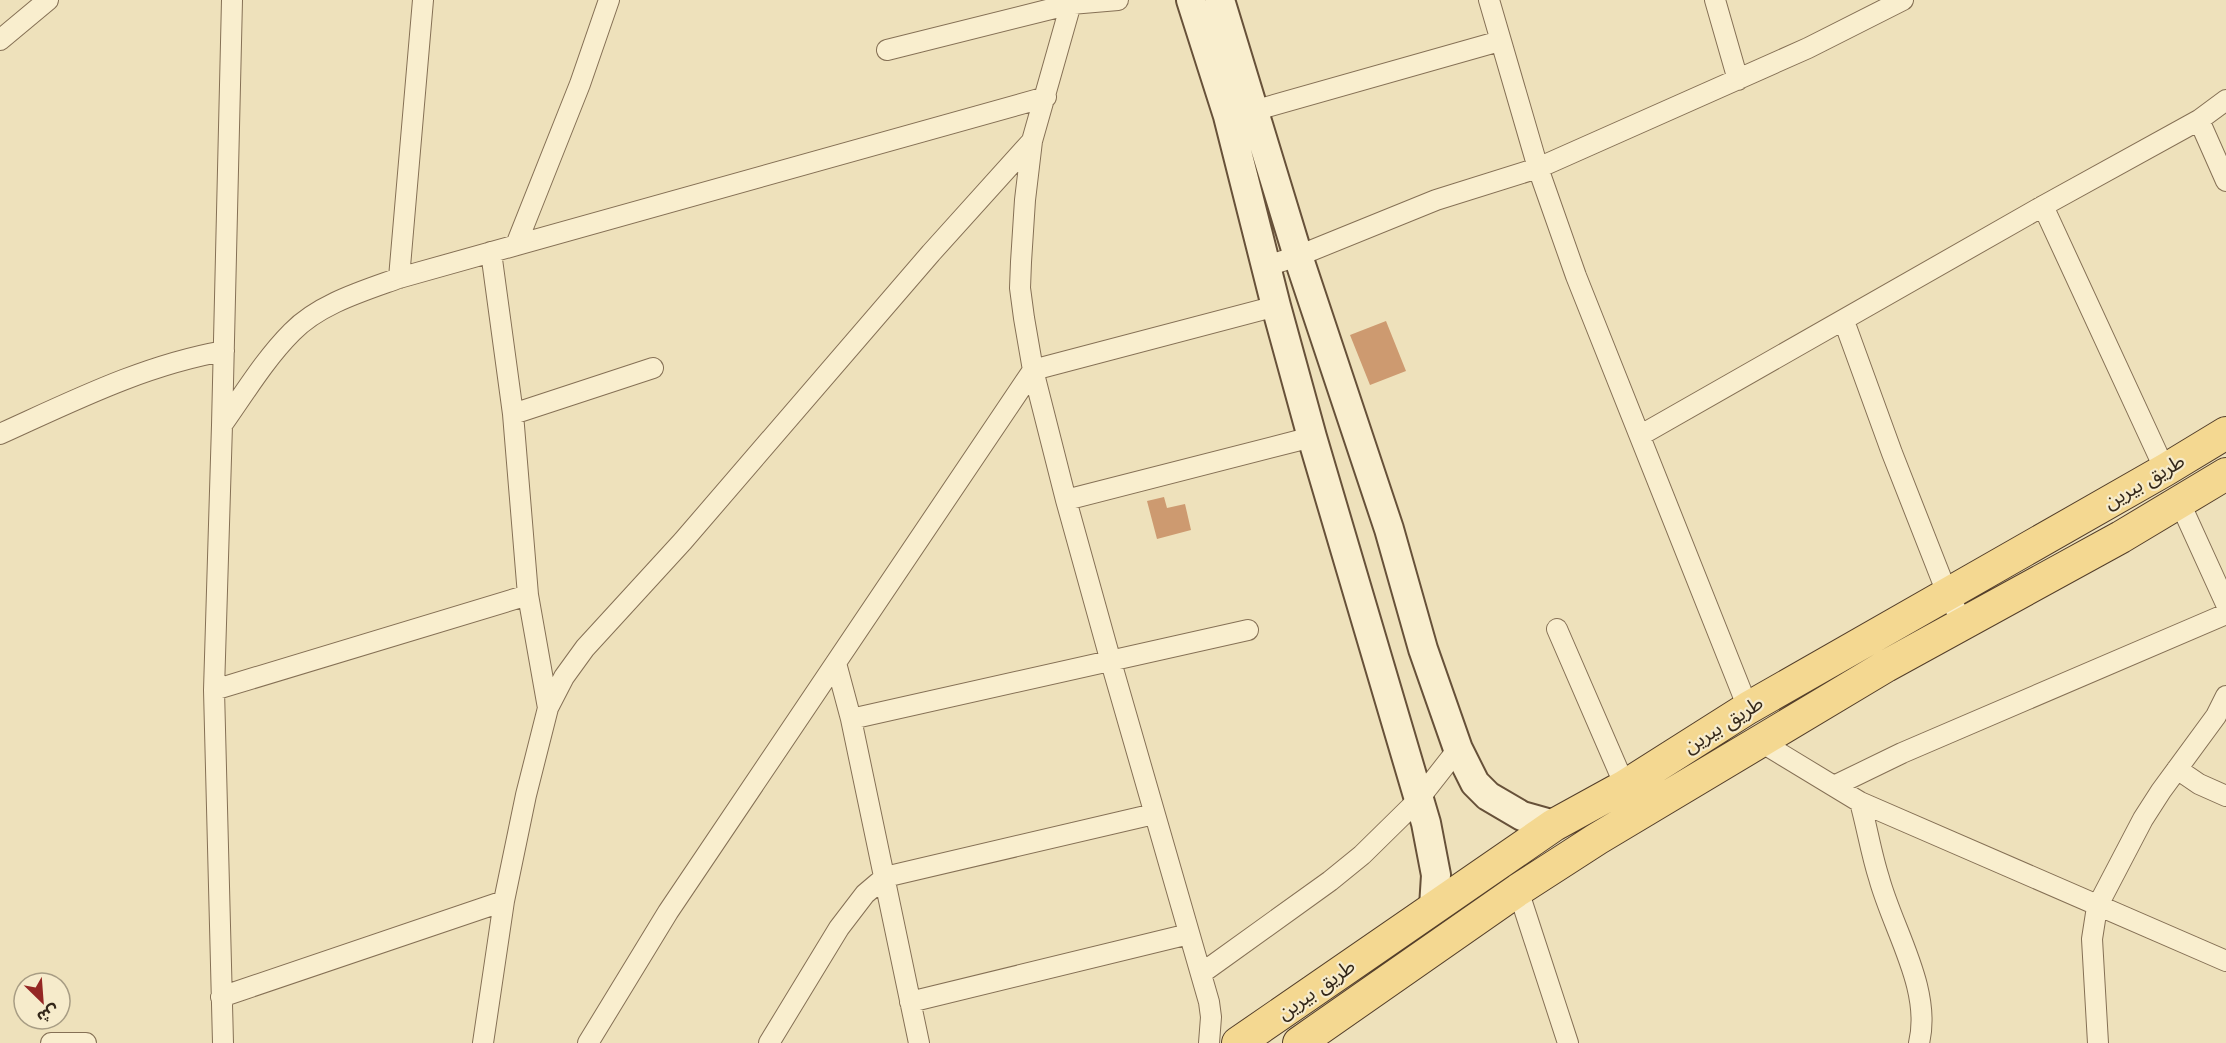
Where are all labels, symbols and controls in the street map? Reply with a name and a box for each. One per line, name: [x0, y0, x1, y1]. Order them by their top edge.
street label: طريق بيرين: [2099, 448, 2189, 515]
street label: طريق بيرين: [1679, 690, 1768, 759]
street label: طريق بيرين: [1272, 954, 1360, 1025]
north arrow: [12, 971, 72, 1031]
text: ش: [34, 1001, 62, 1028]

